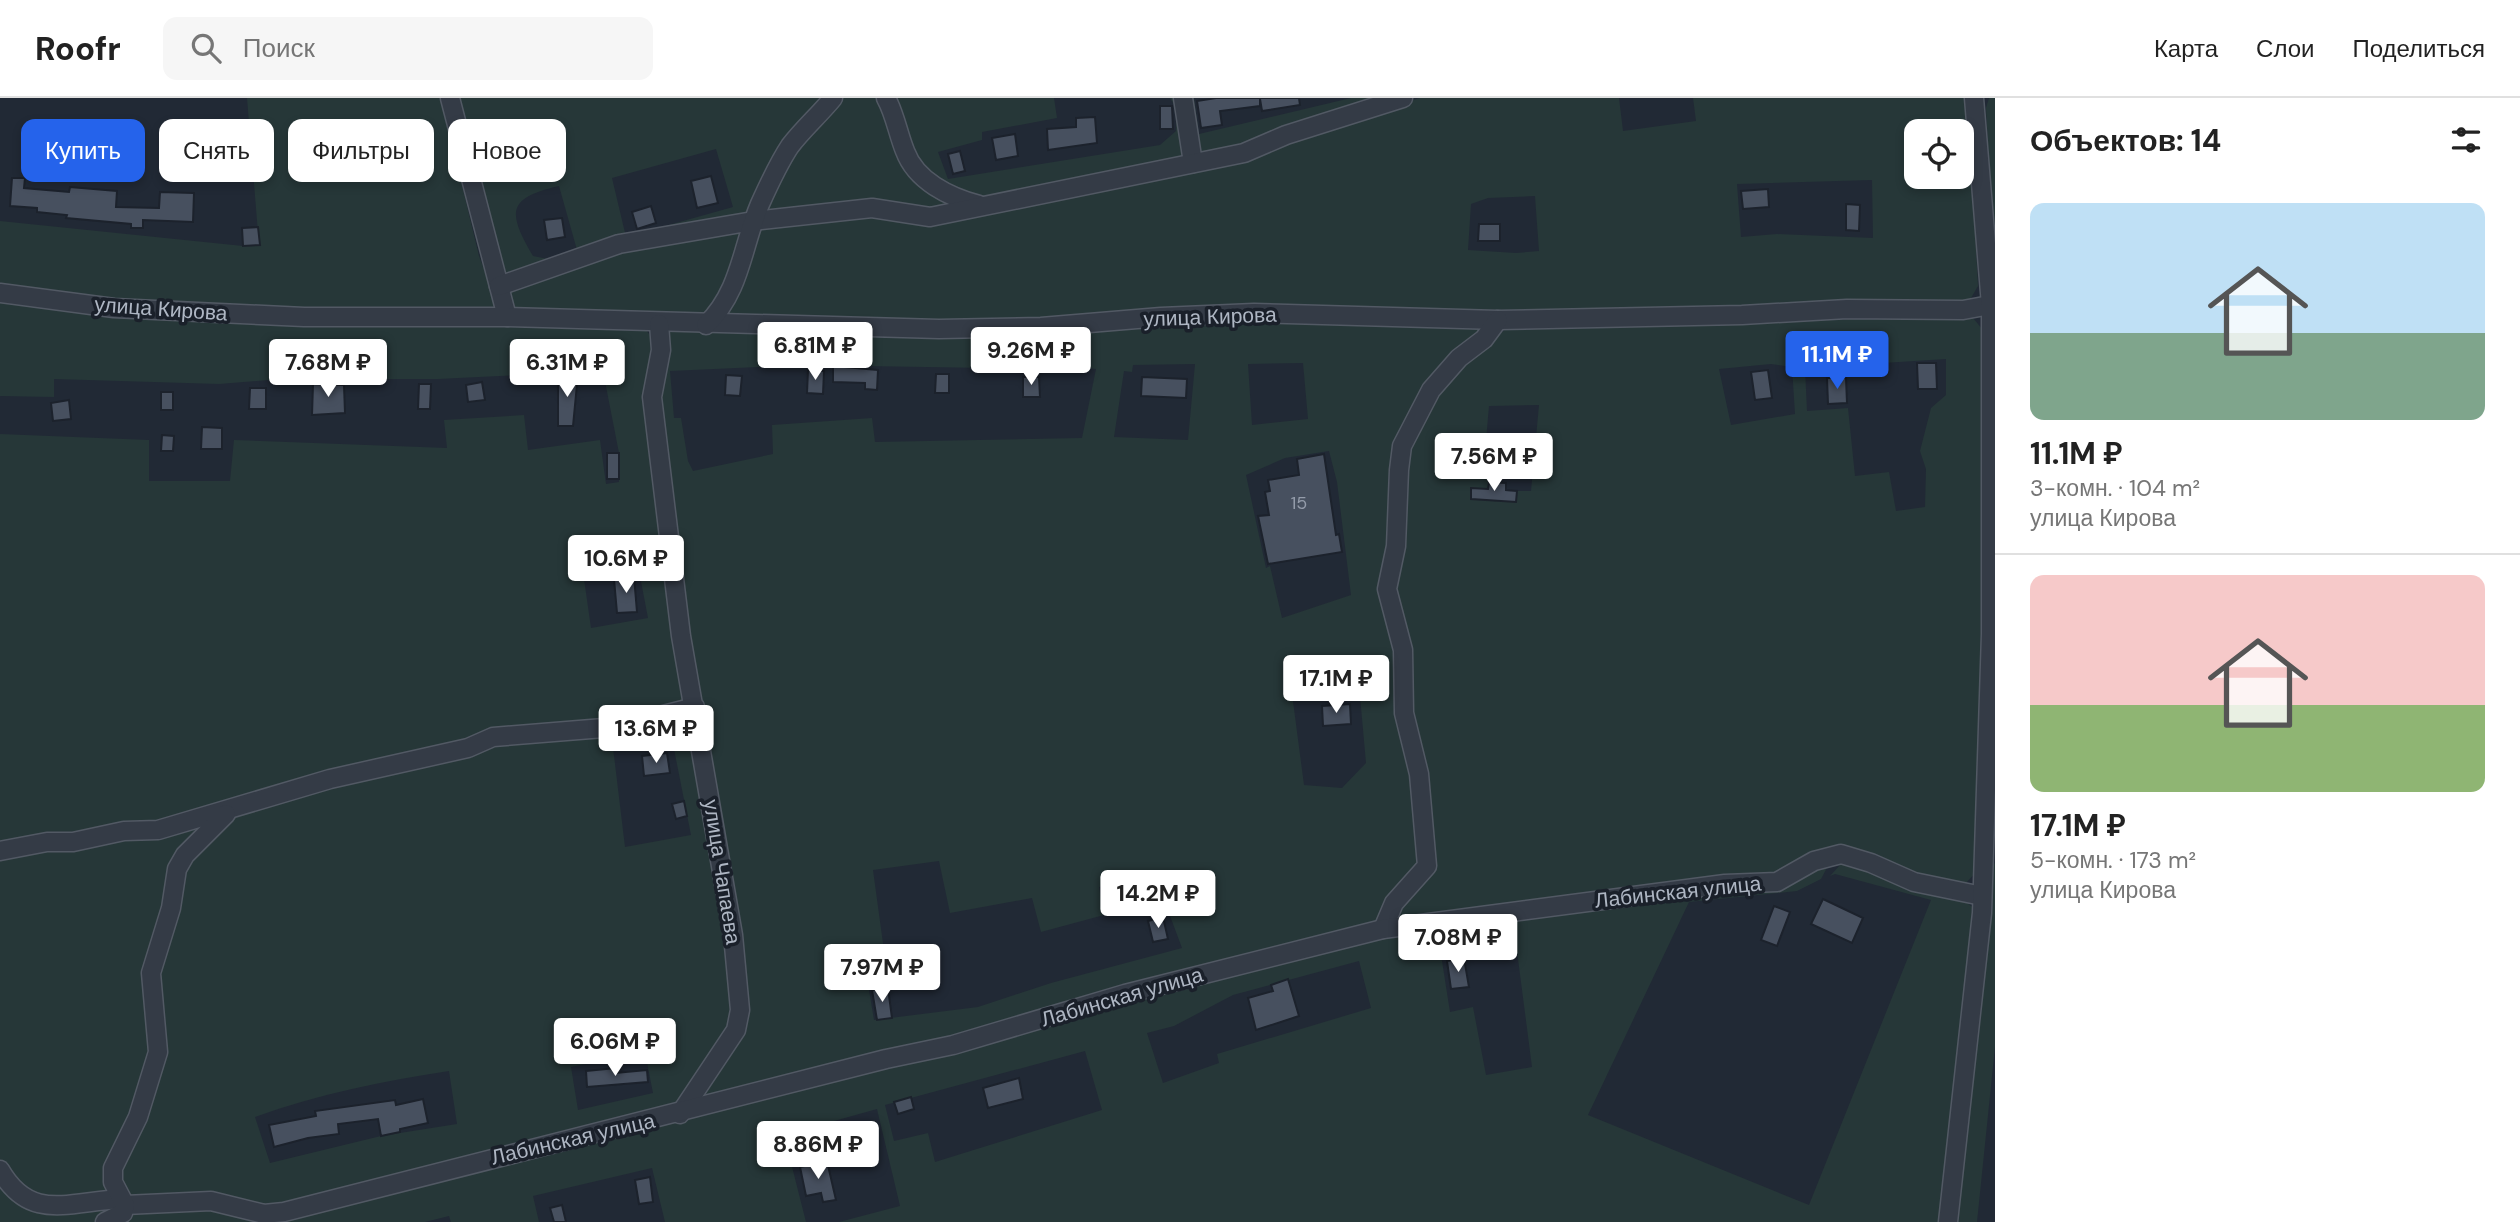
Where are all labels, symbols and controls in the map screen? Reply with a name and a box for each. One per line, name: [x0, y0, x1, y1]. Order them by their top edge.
search box: [163, 17, 653, 80]
text: Roofr: [35, 27, 121, 70]
icon: search: [187, 29, 225, 67]
text: Поиск: [243, 31, 315, 65]
text: Карта: [2154, 33, 2218, 64]
text: Слои: [2256, 33, 2314, 64]
text: Поделиться: [2352, 33, 2485, 64]
chip: Купить: [21, 119, 145, 182]
chip: Снять: [159, 119, 274, 182]
chip: Фильтры: [288, 119, 434, 182]
chip: Новое: [448, 119, 566, 182]
map controls: [1904, 119, 1974, 189]
button: locate: [1904, 119, 1974, 189]
text: Объектов: 14: [2030, 121, 2221, 160]
icon: filters: [2447, 121, 2485, 159]
icon: home: [2195, 248, 2321, 374]
street label: улица Кирова: [94, 290, 229, 328]
street label: улица Кирова: [1143, 301, 1277, 333]
pin: 6.81M ₽: [750, 322, 880, 382]
pin: 9.26M ₽: [966, 328, 1096, 387]
text: 6.81M ₽: [774, 330, 856, 360]
pin: 11.1M ₽: [1772, 331, 1902, 391]
text: 9.26M ₽: [987, 335, 1075, 365]
text: 11.1M ₽: [1802, 339, 1872, 369]
pin: 7.68M ₽: [263, 340, 393, 399]
pin: 6.31M ₽: [502, 340, 632, 399]
text: 7.68M ₽: [285, 347, 371, 377]
text: 6.31M ₽: [526, 347, 608, 377]
pin: 7.56M ₽: [1429, 434, 1559, 493]
text: 11.1M ₽: [2030, 434, 2123, 473]
text: 7.56M ₽: [1451, 441, 1537, 471]
text: 3-комн. · 104 m²: [2030, 473, 2200, 503]
house number: 15: [1291, 491, 1307, 515]
text: улица Кирова: [2030, 503, 2176, 533]
pin: 10.6M ₽: [561, 536, 691, 595]
text: 10.6M ₽: [584, 543, 668, 573]
icon: home: [2195, 620, 2321, 746]
pin: 17.1M ₽: [1271, 656, 1401, 715]
text: 17.1M ₽: [1299, 663, 1373, 693]
pin: 13.6M ₽: [591, 706, 721, 765]
text: 13.6M ₽: [615, 713, 697, 743]
street label: улица Чапаева: [697, 798, 747, 947]
text: 17.1M ₽: [2030, 806, 2126, 845]
text: 5-комн. · 173 m²: [2030, 845, 2196, 875]
street label: Лабинская улица: [1593, 869, 1763, 915]
pin: 14.2M ₽: [1093, 870, 1223, 930]
text: улица Кирова: [2030, 875, 2176, 905]
text: 14.2M ₽: [1116, 878, 1200, 908]
pin: 7.08M ₽: [1393, 914, 1523, 974]
text: 7.08M ₽: [1414, 922, 1502, 952]
pin: 7.97M ₽: [817, 944, 947, 1004]
text: 7.97M ₽: [840, 952, 924, 982]
street label: Лабинская улица: [1038, 960, 1207, 1034]
pin: 6.06M ₽: [550, 1018, 680, 1078]
text: 6.06M ₽: [570, 1026, 660, 1056]
street label: Лабинская улица: [488, 1106, 658, 1171]
pin: 8.86M ₽: [753, 1122, 883, 1181]
text: 8.86M ₽: [773, 1129, 863, 1159]

